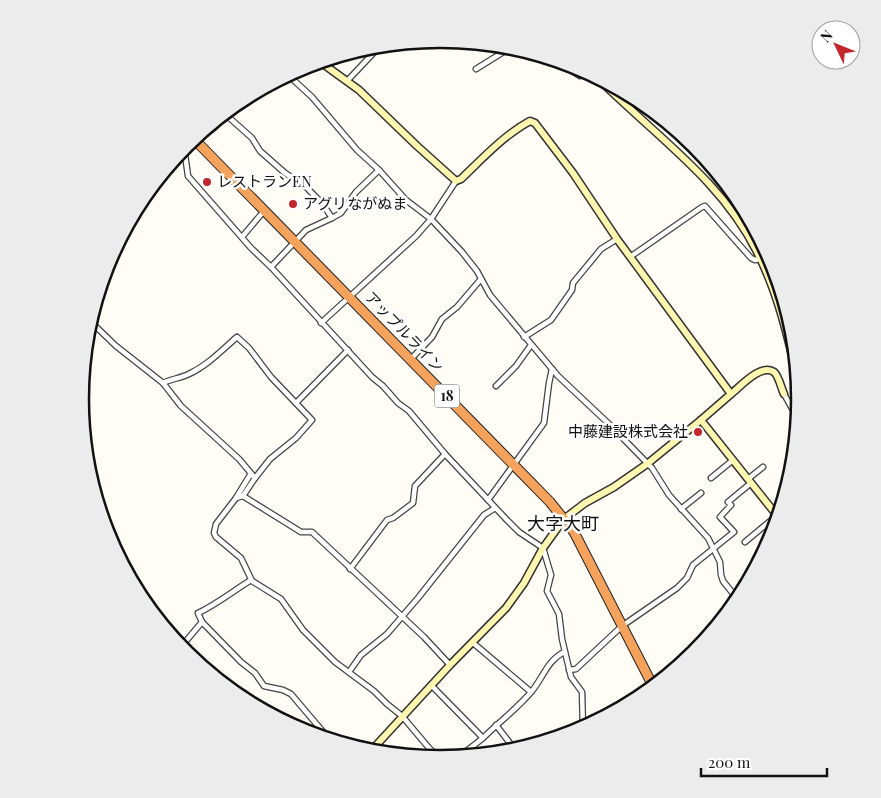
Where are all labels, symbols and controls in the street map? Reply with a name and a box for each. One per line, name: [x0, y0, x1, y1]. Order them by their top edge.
north arrow: [811, 20, 861, 70]
text: N: [816, 26, 837, 46]
place label: レストランEN: [217, 171, 312, 191]
marker: レストランEN: [201, 176, 213, 188]
place label: アグリながぬま: [303, 193, 407, 213]
marker: アグリながぬま: [287, 198, 299, 210]
street label: アップルライン: [361, 287, 448, 376]
road number: 18: [434, 384, 460, 408]
place label: 中藤建設株式会社: [568, 421, 688, 441]
marker: 中藤建設株式会社: [692, 426, 704, 438]
district label: 大字大町: [527, 511, 599, 535]
scale bar: [701, 746, 827, 778]
text: 200 m: [708, 752, 751, 772]

